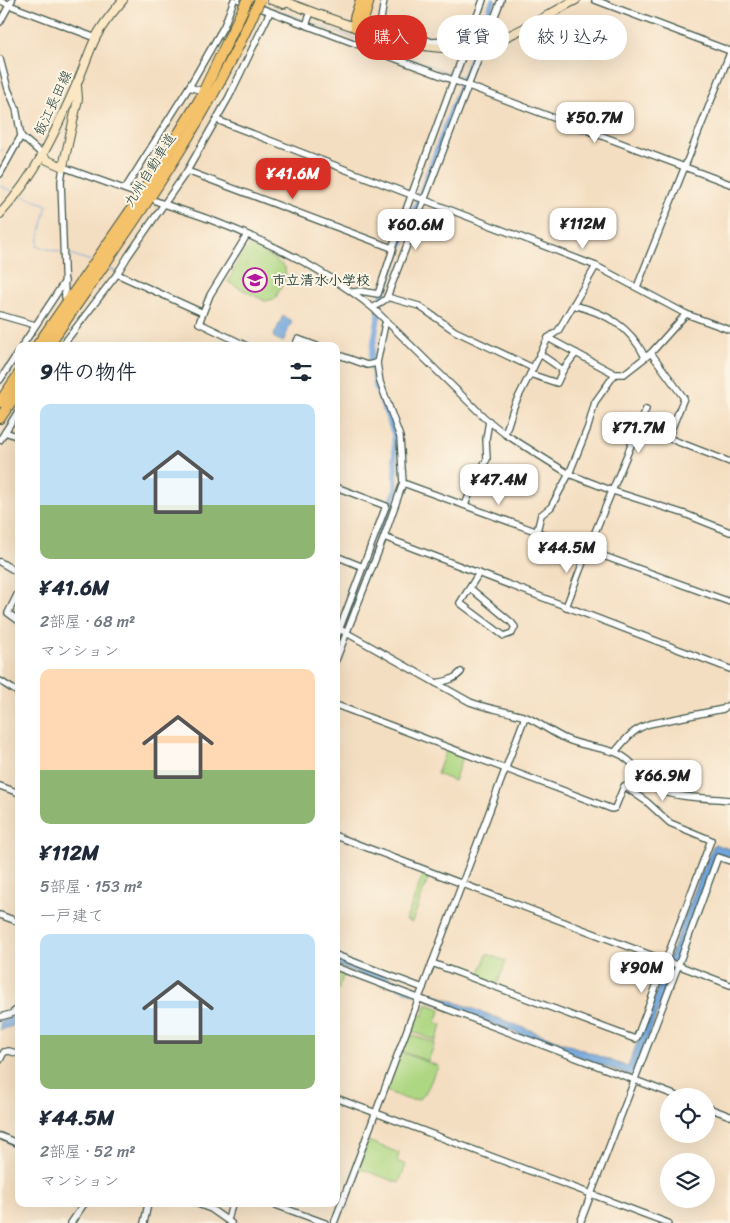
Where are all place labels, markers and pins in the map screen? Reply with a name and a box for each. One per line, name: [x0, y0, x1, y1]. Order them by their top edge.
pin: ¥50.7M: [554, 102, 636, 144]
pin: ¥41.6M: [252, 158, 334, 200]
pin: ¥60.6M: [375, 208, 457, 251]
pin: ¥112M: [548, 208, 618, 250]
school or university icon: 市立清水小学校: [242, 267, 268, 293]
place label: 市立清水小学校: [272, 268, 370, 293]
pin: ¥71.7M: [598, 412, 680, 454]
pin: ¥47.4M: [458, 464, 540, 506]
pin: ¥44.5M: [526, 532, 608, 574]
pin: ¥66.9M: [622, 760, 704, 802]
pin: ¥90M: [612, 952, 672, 994]

